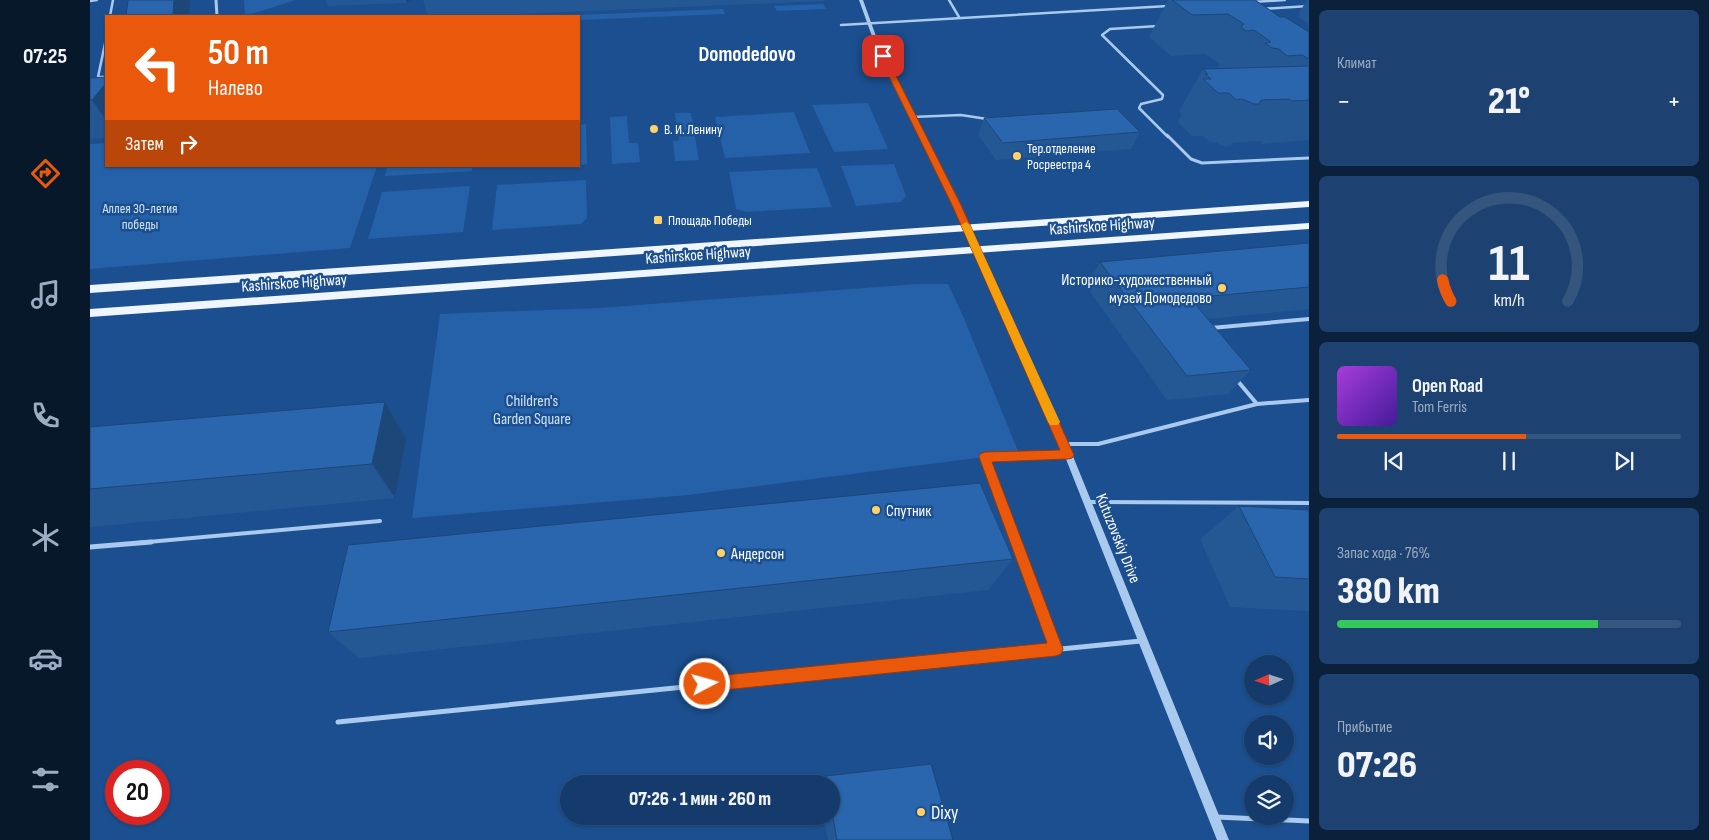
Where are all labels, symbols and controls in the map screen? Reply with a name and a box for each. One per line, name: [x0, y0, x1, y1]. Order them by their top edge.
text: 50 m: [208, 32, 269, 75]
icon: left: [125, 35, 190, 100]
pin: [862, 35, 904, 77]
district label: Domodedovo: [698, 42, 796, 67]
icon: arrive: [869, 42, 897, 70]
text: 07:25: [23, 43, 67, 70]
text: Климат: [1337, 54, 1377, 73]
text: Налево: [208, 75, 263, 102]
text: 21°: [1488, 79, 1530, 124]
text: −: [1337, 85, 1351, 118]
text: +: [1667, 85, 1681, 118]
place label: В. И. Ленину: [664, 121, 723, 138]
marker: В. И. Ленину: [648, 123, 660, 135]
icon: right: [174, 130, 202, 158]
text: Затем: [125, 133, 164, 156]
place label: Тер.отделение Росреестра 4: [1027, 140, 1096, 173]
marker: Тер.отделение Росреестра 4: [1011, 150, 1023, 162]
icon: directions: [28, 156, 63, 191]
park label: Аллея 30-летия победы: [101, 200, 178, 233]
place label: Площадь Победы: [668, 212, 752, 229]
street label: Kashirskoe Highway: [1049, 213, 1156, 240]
marker: Площадь Победы: [652, 214, 664, 226]
text: 11: [1489, 233, 1529, 296]
street label: Kashirskoe Highway: [645, 242, 752, 269]
street label: Kashirskoe Highway: [241, 270, 348, 297]
place label: Историко-художественный музей Домодедово: [1061, 271, 1212, 308]
icon: music: [28, 277, 63, 312]
marker: Историко-художественный музей Домодедово: [1216, 282, 1228, 294]
text: km/h: [1494, 290, 1524, 311]
text: Open Road: [1412, 375, 1483, 398]
park label: Children's Garden Square: [493, 392, 571, 429]
icon: phone: [28, 398, 63, 433]
text: Tom Ferris: [1412, 398, 1467, 417]
icon: previous: [1380, 447, 1408, 475]
icon: pause: [1495, 447, 1523, 475]
icon: next: [1610, 447, 1638, 475]
street label: Kutuzovskiy Drive: [1091, 491, 1144, 586]
place label: Спутник: [886, 502, 932, 521]
marker: Спутник: [870, 504, 882, 516]
icon: climate: [28, 520, 63, 555]
text: Запас хода · 76%: [1337, 544, 1430, 563]
place label: Андерсон: [730, 545, 784, 564]
marker: Андерсон: [715, 547, 727, 559]
text: 380 km: [1337, 569, 1440, 614]
icon: car: [28, 641, 63, 676]
north arrow: [1244, 655, 1294, 705]
map controls: [1244, 655, 1294, 825]
position arrow: [678, 657, 730, 709]
button: sound: [1244, 715, 1294, 765]
text: Прибытие: [1337, 718, 1392, 737]
text: 07:26: [1337, 743, 1417, 788]
speed limit sign: 20: [105, 760, 170, 825]
icon: filters: [28, 762, 63, 797]
button: layers: [1244, 775, 1294, 825]
text: 07:26 · 1 мин · 260 m: [629, 788, 771, 811]
place label: Dixy: [931, 802, 959, 825]
marker: Dixy: [915, 806, 927, 818]

